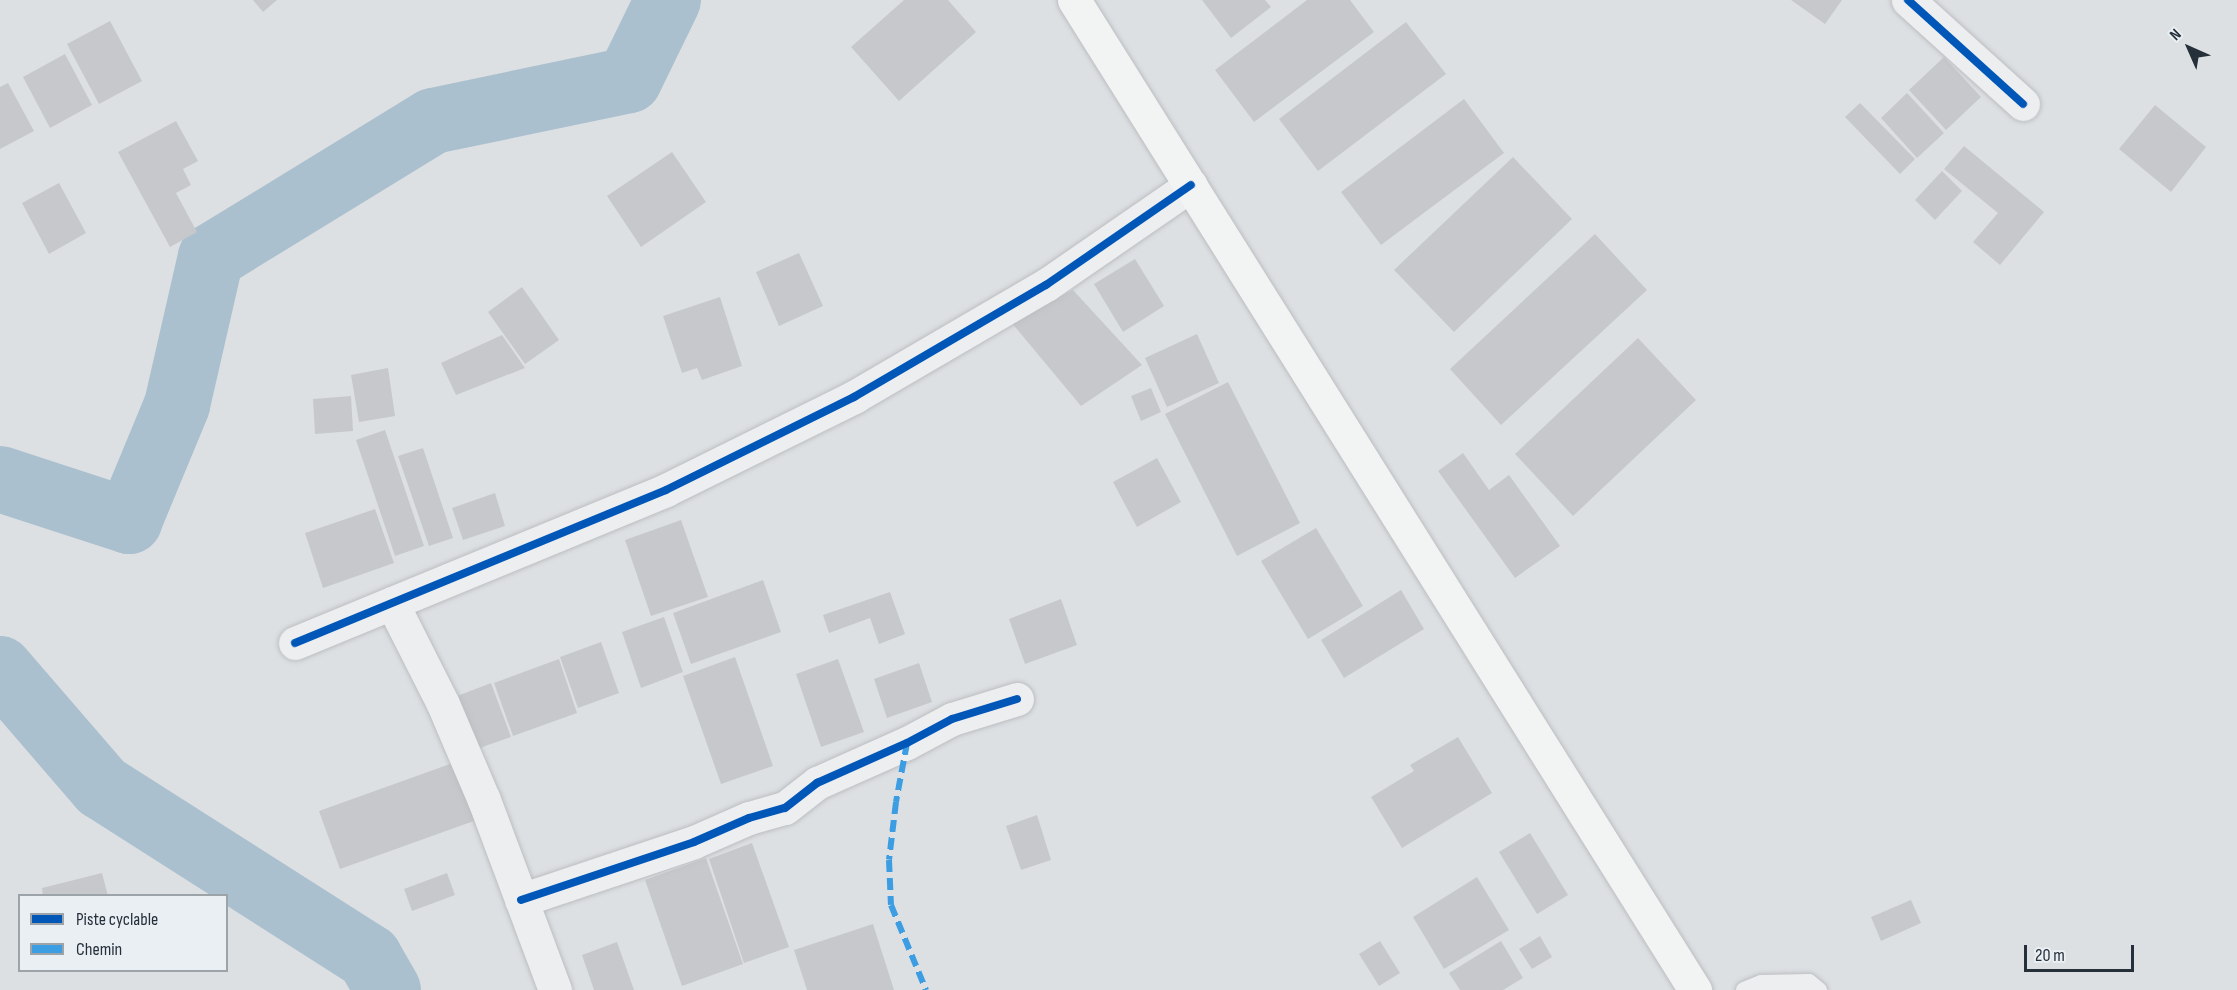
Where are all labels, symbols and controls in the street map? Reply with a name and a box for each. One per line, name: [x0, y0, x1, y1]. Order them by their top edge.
north arrow: [2159, 18, 2219, 78]
text: N: [2166, 25, 2186, 45]
legend: [18, 894, 228, 972]
text: Piste cyclable: [76, 909, 158, 930]
scale bar: [2027, 933, 2136, 971]
text: Chemin: [76, 939, 122, 960]
text: 20 m: [2035, 945, 2065, 966]

